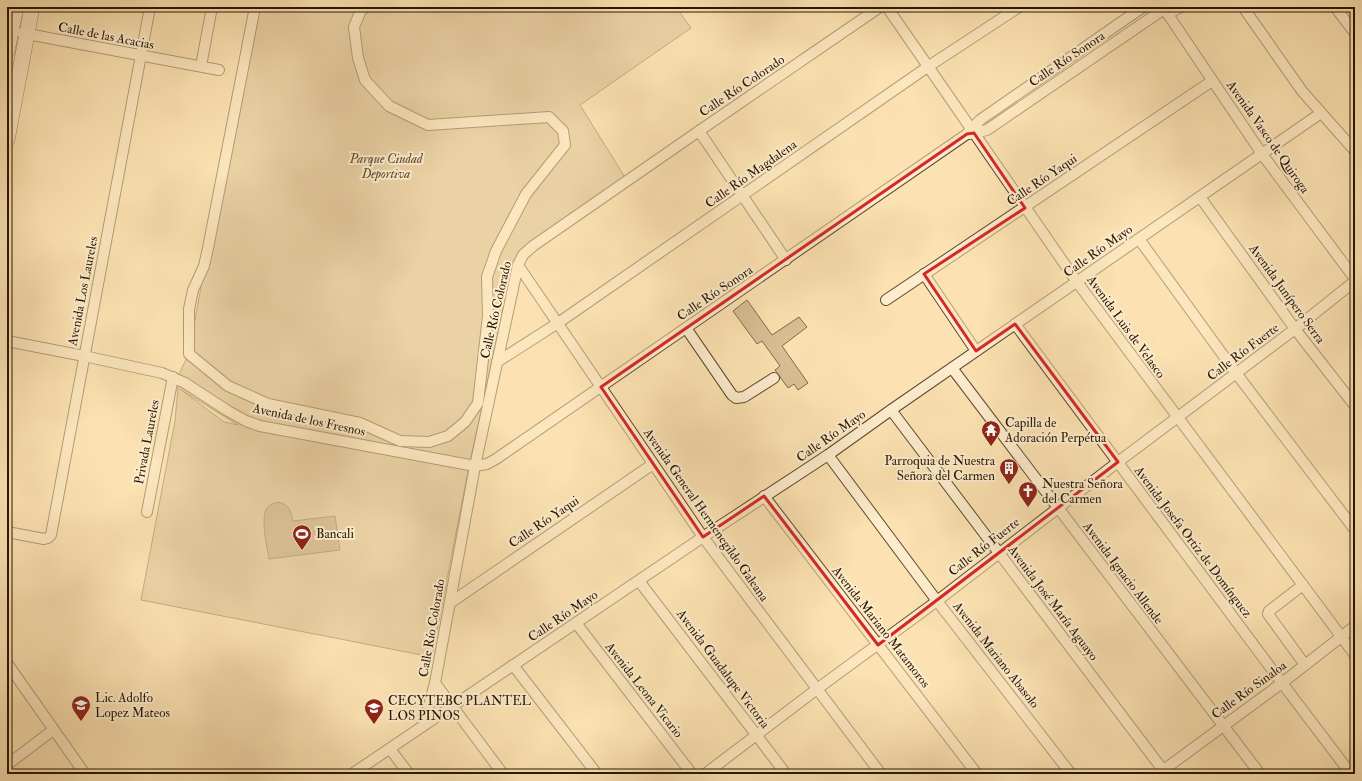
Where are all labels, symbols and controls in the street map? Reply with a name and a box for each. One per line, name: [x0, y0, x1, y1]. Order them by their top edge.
street label: Calle de las Acacias: [57, 19, 156, 53]
street label: Calle Río Sonora: [1026, 27, 1108, 90]
street label: Calle Río Colorado: [696, 52, 788, 120]
street label: Avenida Vasco de Quiroga: [1222, 77, 1313, 197]
street label: Calle Río Magdalena: [702, 136, 800, 212]
street label: Calle Río Yaqui: [1004, 150, 1081, 209]
park label: Parque Ciudad Deportiva: [349, 151, 424, 182]
street label: Calle Río Mayo: [1060, 221, 1136, 282]
street label: Avenida Los Laureles: [64, 234, 102, 348]
street label: Avenida Junípero Serra: [1244, 240, 1329, 348]
street label: Calle Río Colorado: [477, 260, 515, 360]
street label: Calle Río Sonora: [674, 261, 756, 324]
street label: Avenida Luis de Velasco: [1083, 272, 1169, 381]
street label: Calle Río Fuerte: [1204, 319, 1283, 384]
street label: Privada Laureles: [131, 398, 163, 486]
street label: Avenida de los Fresnos: [250, 400, 367, 440]
street label: Calle Río Mayo: [793, 406, 869, 467]
place label: Capilla de Adoración Perpétua: [1004, 415, 1107, 447]
temple icon: Capilla de Adoración Perpétua: [980, 419, 1002, 447]
street label: Avenida General Hermenegildo Galeana: [639, 425, 772, 605]
place label: Parroquia de Nuestra Señora del Carmen: [884, 453, 996, 484]
building icon: Parroquia de Nuestra Señora del Carmen: [998, 457, 1020, 485]
street label: Avenida Josefa Ortiz de Domínguez: [1130, 462, 1256, 622]
place label: Nuestra Señora del Carmen: [1042, 476, 1124, 507]
church icon: Nuestra Señora del Carmen: [1017, 480, 1039, 508]
street label: Calle Río Yaqui: [506, 492, 583, 551]
street label: Calle Río Fuerte: [945, 514, 1023, 580]
street label: Avenida Ignacio Allende: [1079, 518, 1167, 628]
sports icon: Bancali: [291, 523, 313, 551]
place label: Bancali: [316, 526, 354, 542]
street label: Avenida José María Aguayo: [1003, 541, 1102, 664]
street label: Avenida Mariano Matamoros: [828, 562, 934, 691]
street label: Calle Río Colorado: [415, 578, 449, 678]
street label: Calle Río Mayo: [525, 587, 602, 646]
street label: Avenida Mariano Abasolo: [949, 598, 1043, 711]
street label: Avenida Guadalupe Victoria: [672, 606, 773, 733]
street label: Avenida Leona Vicario: [601, 638, 686, 741]
street label: Calle Río Sinaloa: [1208, 657, 1290, 723]
place label: Lic. Adolfo Lopez Mateos: [95, 690, 171, 722]
place label: CECYTEBC PLANTEL LOS PINOS: [388, 693, 532, 724]
school or university icon: Lic. Adolfo Lopez Mateos: [70, 694, 92, 722]
school or university icon: CECYTEBC PLANTEL LOS PINOS: [363, 697, 385, 725]

